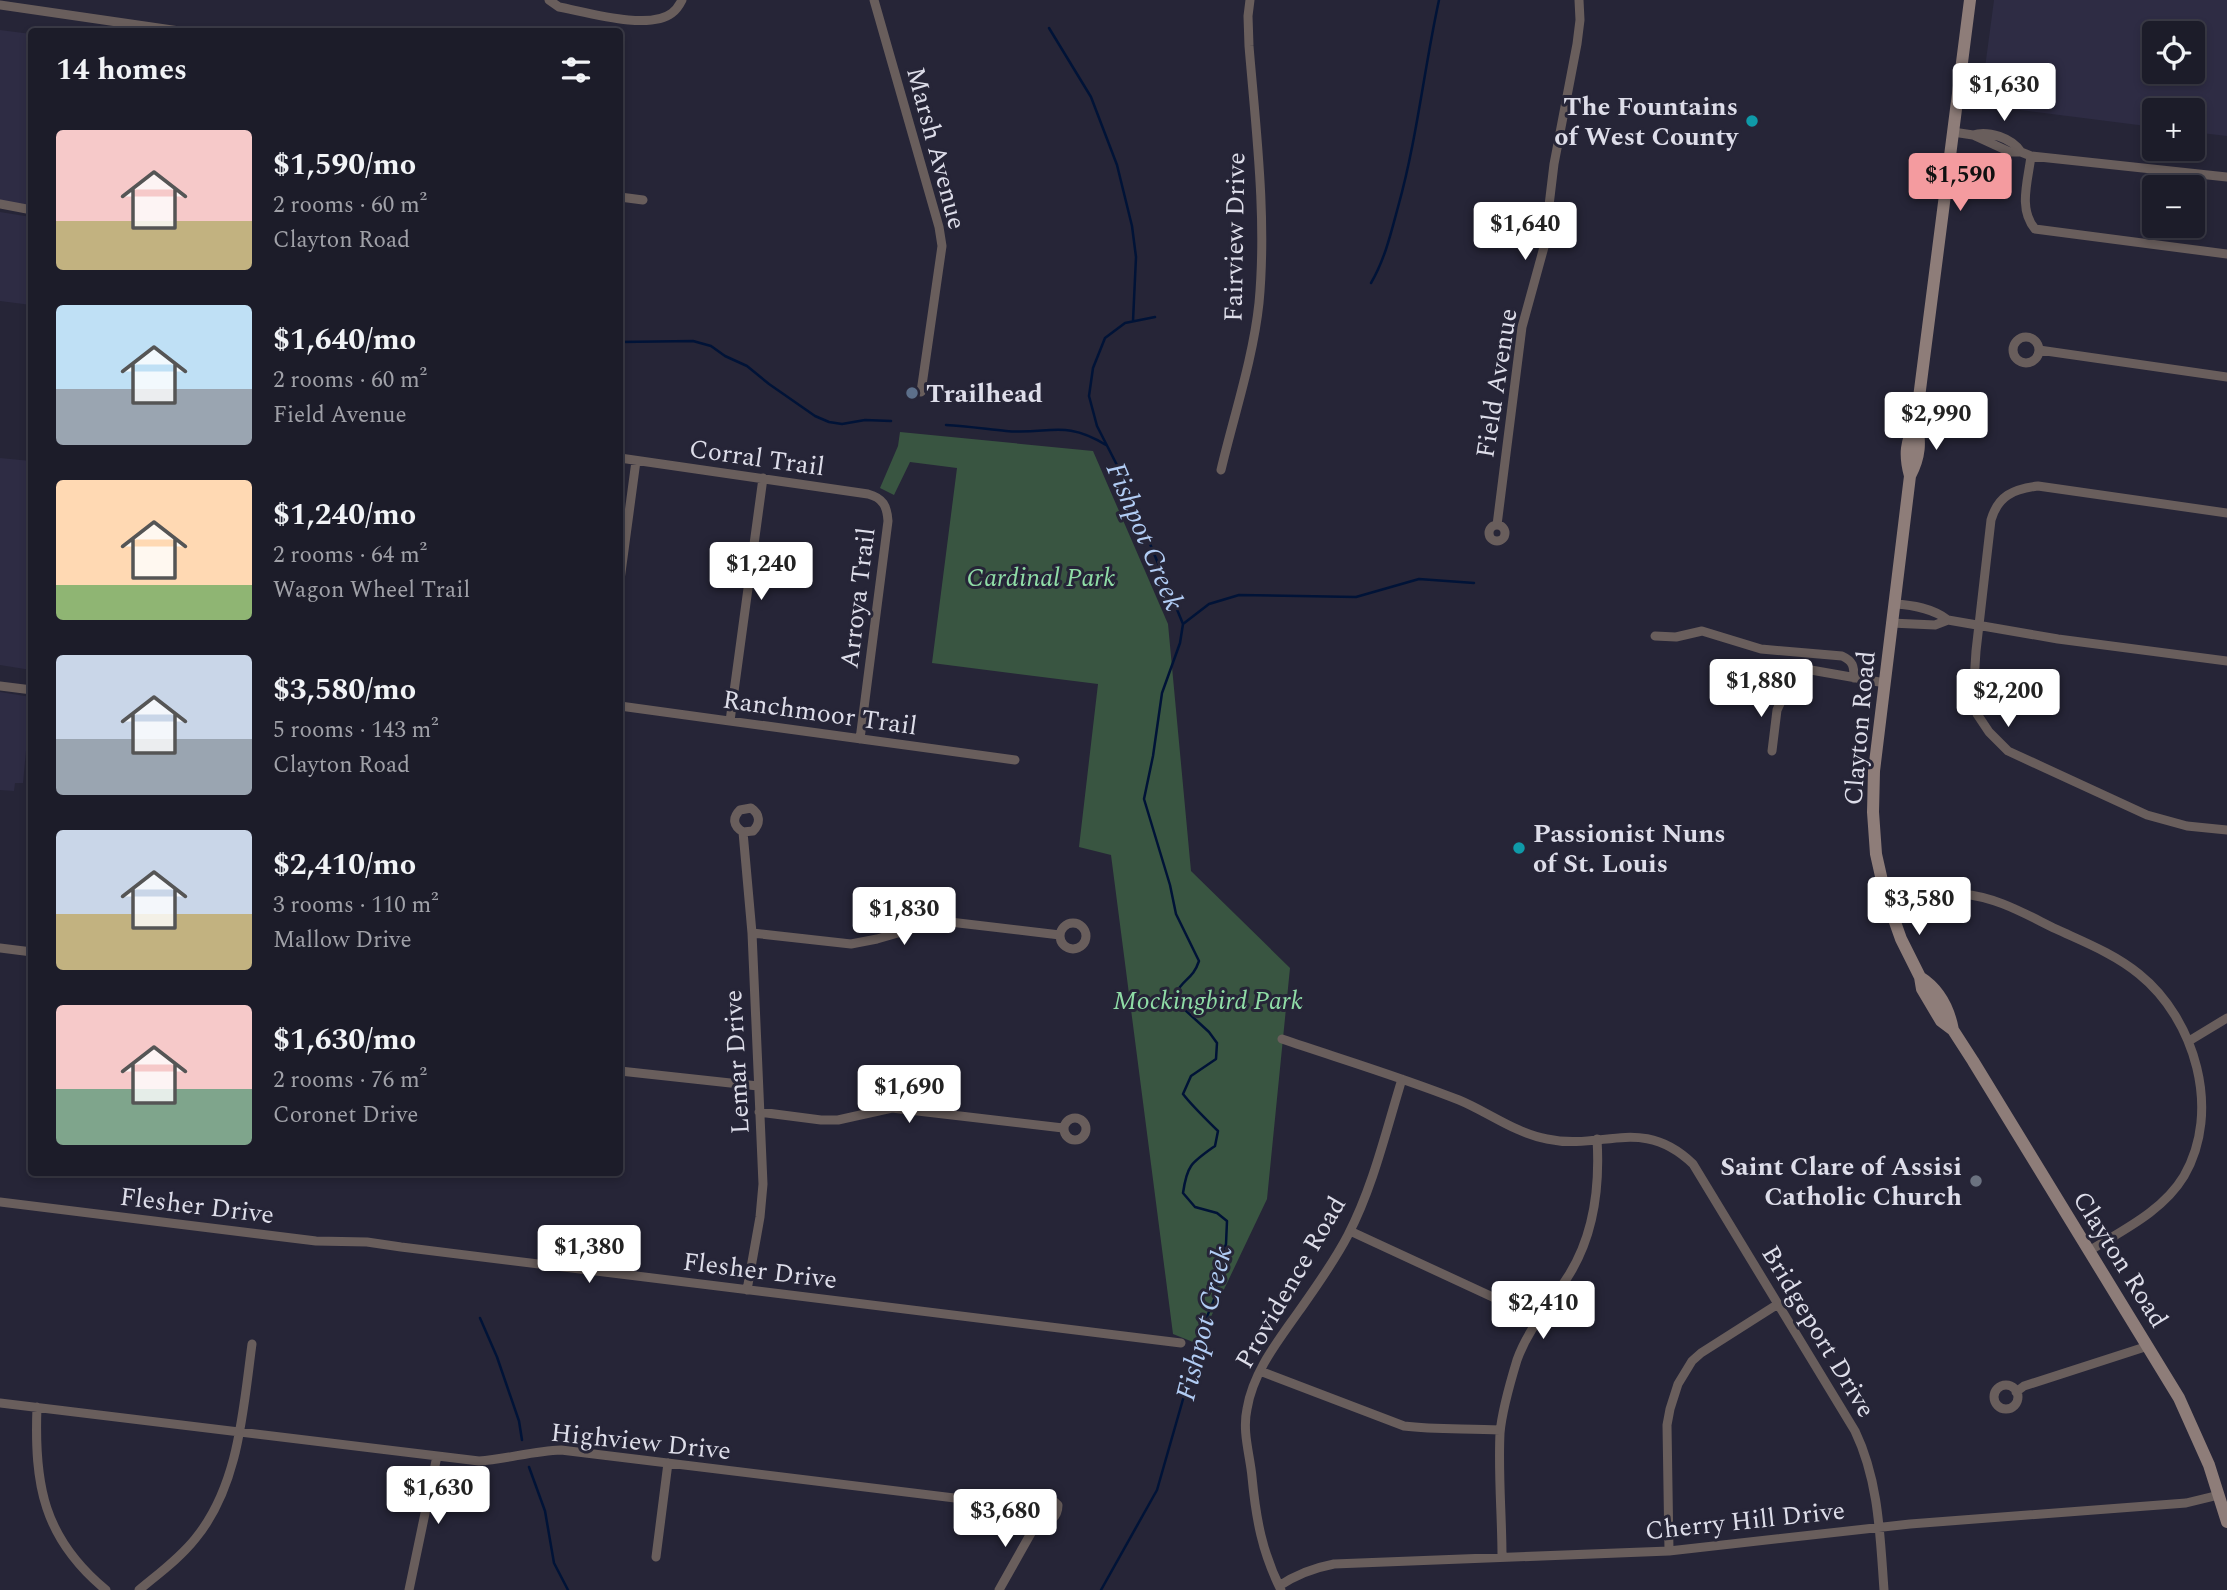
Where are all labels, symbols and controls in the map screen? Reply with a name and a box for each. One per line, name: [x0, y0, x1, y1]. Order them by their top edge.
map controls: [2142, 21, 2205, 238]
button: locate: [2142, 21, 2205, 84]
text: 14 homes: [56, 47, 187, 93]
icon: filters: [557, 51, 595, 89]
street label: Marsh Avenue: [895, 63, 977, 234]
pin: $1,630: [1947, 64, 2061, 123]
text: $1,630: [1969, 68, 2039, 103]
place label: The Fountains of West County: [1554, 87, 1740, 157]
button: +: [2142, 98, 2205, 161]
marker: The Fountains of West County: [1744, 113, 1760, 129]
text: $1,590/mo: [273, 142, 416, 188]
street label: Fairview Drive: [1214, 152, 1256, 322]
pin: $1,590: [1903, 154, 2017, 213]
icon: home: [112, 158, 196, 242]
text: $1,590: [1925, 158, 1995, 193]
button: −: [2142, 175, 2205, 238]
text: 2 rooms · 60 m²: [273, 188, 427, 223]
pin: $1,640: [1468, 202, 1582, 262]
text: $1,640: [1490, 207, 1560, 242]
text: Clayton Road: [273, 223, 410, 258]
street label: Field Avenue: [1465, 305, 1529, 461]
text: $1,640/mo: [273, 317, 416, 363]
icon: home: [112, 333, 196, 417]
text: 2 rooms · 60 m²: [273, 363, 427, 398]
place label: Trailhead: [926, 374, 1043, 414]
marker: Trailhead: [904, 385, 920, 401]
pin: $2,990: [1879, 392, 1993, 452]
text: $2,990: [1901, 397, 1971, 432]
text: Field Avenue: [273, 398, 407, 433]
street label: Corral Trail: [687, 429, 827, 487]
water label: Fishpot Creek: [1094, 456, 1195, 618]
text: $1,240/mo: [273, 492, 416, 538]
icon: home: [112, 508, 196, 592]
street label: Arroya Trail: [830, 525, 886, 671]
text: 2 rooms · 64 m²: [273, 538, 427, 573]
pin: $1,240: [704, 542, 818, 602]
text: $1,240: [726, 547, 796, 582]
park label: Cardinal Park: [967, 558, 1115, 598]
text: Wagon Wheel Trail: [273, 573, 470, 608]
street label: Clayton Road: [1833, 649, 1887, 807]
pin: $1,880: [1704, 660, 1818, 719]
text: $1,880: [1726, 664, 1796, 699]
text: $3,580/mo: [273, 667, 416, 713]
pin: $2,200: [1951, 670, 2065, 729]
text: $2,200: [1973, 674, 2043, 709]
street label: Ranchmoor Trail: [720, 680, 920, 746]
icon: home: [112, 683, 196, 767]
text: 5 rooms · 143 m²: [273, 713, 439, 748]
text: Clayton Road: [273, 748, 410, 783]
place label: Passionist Nuns of St. Louis: [1533, 814, 1726, 884]
marker: Passionist Nuns of St. Louis: [1511, 840, 1527, 856]
text: $2,410/mo: [273, 842, 416, 888]
icon: home: [112, 858, 196, 942]
pin: $3,580: [1862, 878, 1976, 937]
text: $3,580: [1884, 882, 1954, 917]
text: 3 rooms · 110 m²: [273, 888, 439, 923]
pin: $1,830: [847, 888, 961, 947]
text: $1,830: [869, 892, 939, 927]
text: Mallow Drive: [273, 923, 412, 958]
park label: Mockingbird Park: [1113, 981, 1303, 1021]
street label: Lemar Drive: [713, 989, 761, 1135]
text: $1,630/mo: [273, 1017, 416, 1063]
icon: home: [112, 1033, 196, 1117]
text: 2 rooms · 76 m²: [273, 1063, 427, 1098]
pin: $1,690: [852, 1066, 966, 1125]
text: $1,690: [874, 1070, 944, 1105]
text: Coronet Drive: [273, 1098, 418, 1133]
place label: Saint Clare of Assisi Catholic Church: [1720, 1147, 1962, 1217]
marker: Saint Clare of Assisi Catholic Church: [1968, 1173, 1984, 1189]
street label: Flesher Drive: [117, 1177, 276, 1235]
street label: Clayton Road: [2062, 1183, 2178, 1336]
street label: Providence Road: [1225, 1189, 1357, 1376]
pin: $1,380: [532, 1226, 646, 1285]
text: $1,380: [554, 1230, 624, 1265]
street label: Bridgeport Drive: [1751, 1238, 1886, 1425]
street label: Flesher Drive: [680, 1242, 839, 1300]
water label: Fishpot Creek: [1165, 1242, 1244, 1405]
pin: $2,410: [1486, 1282, 1600, 1341]
text: $2,410: [1508, 1286, 1578, 1321]
street label: Highview Drive: [549, 1413, 733, 1471]
pin: $1,630: [381, 1466, 495, 1526]
text: $1,630: [403, 1471, 473, 1506]
pin: $3,680: [948, 1490, 1062, 1549]
street label: Cherry Hill Drive: [1643, 1491, 1847, 1551]
text: $3,680: [970, 1494, 1040, 1529]

